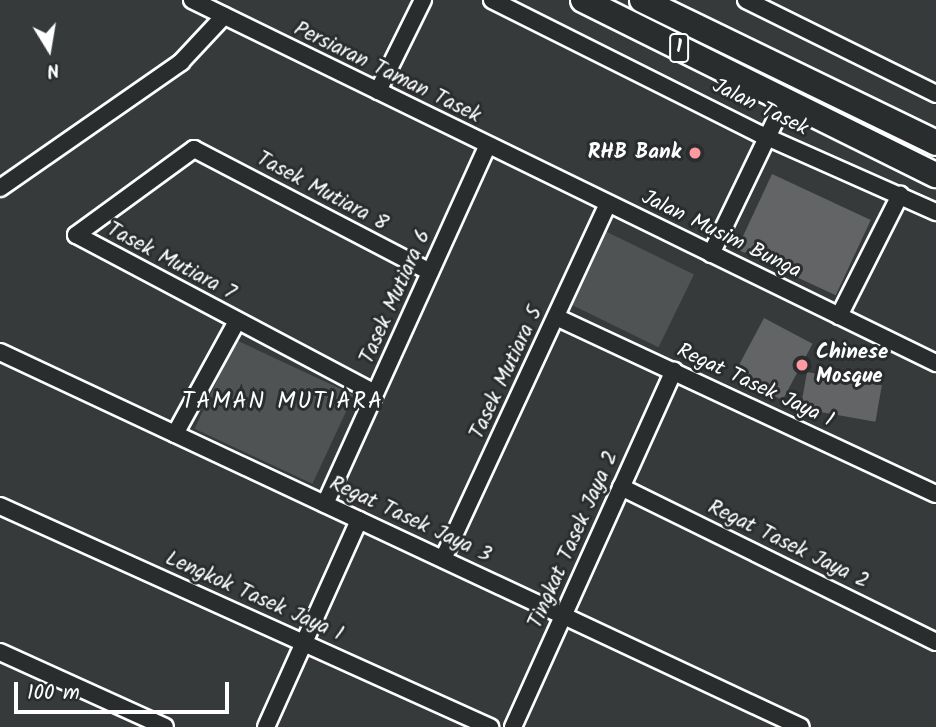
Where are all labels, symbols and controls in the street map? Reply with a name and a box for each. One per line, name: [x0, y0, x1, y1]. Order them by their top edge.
north arrow: [14, 14, 84, 84]
street label: Persiaran Taman Tasek: [290, 17, 484, 129]
road number: 1: [668, 32, 690, 64]
text: N: [44, 54, 62, 85]
street label: Jalan Tasek: [708, 74, 812, 142]
place label: RHB Bank: [588, 140, 681, 166]
marker: RHB Bank: [687, 145, 703, 161]
street label: Tasek Mutiara 8: [252, 147, 392, 237]
street label: Jalan Musim Bunga: [637, 185, 805, 285]
street label: Tasek Mutiara 7: [102, 217, 240, 307]
street label: Tasek Mutiara 6: [355, 226, 437, 368]
street label: Tasek Mutiara 5: [465, 302, 549, 444]
street label: Regat Tasek Jaya 1: [673, 339, 837, 433]
place label: Chinese Mosque: [816, 340, 888, 390]
marker: Chinese Mosque: [794, 357, 810, 373]
district label: TAMAN MUTIARA: [184, 388, 382, 416]
street label: Tingkat Tasek Jaya 2: [524, 447, 624, 633]
street label: Regat Tasek Jaya 3: [325, 471, 495, 569]
street label: Regat Tasek Jaya 2: [703, 495, 873, 595]
street label: Lengkok Tasek Jaya 1: [161, 546, 347, 648]
scale bar: [18, 668, 233, 712]
text: 100 m: [27, 677, 80, 710]

